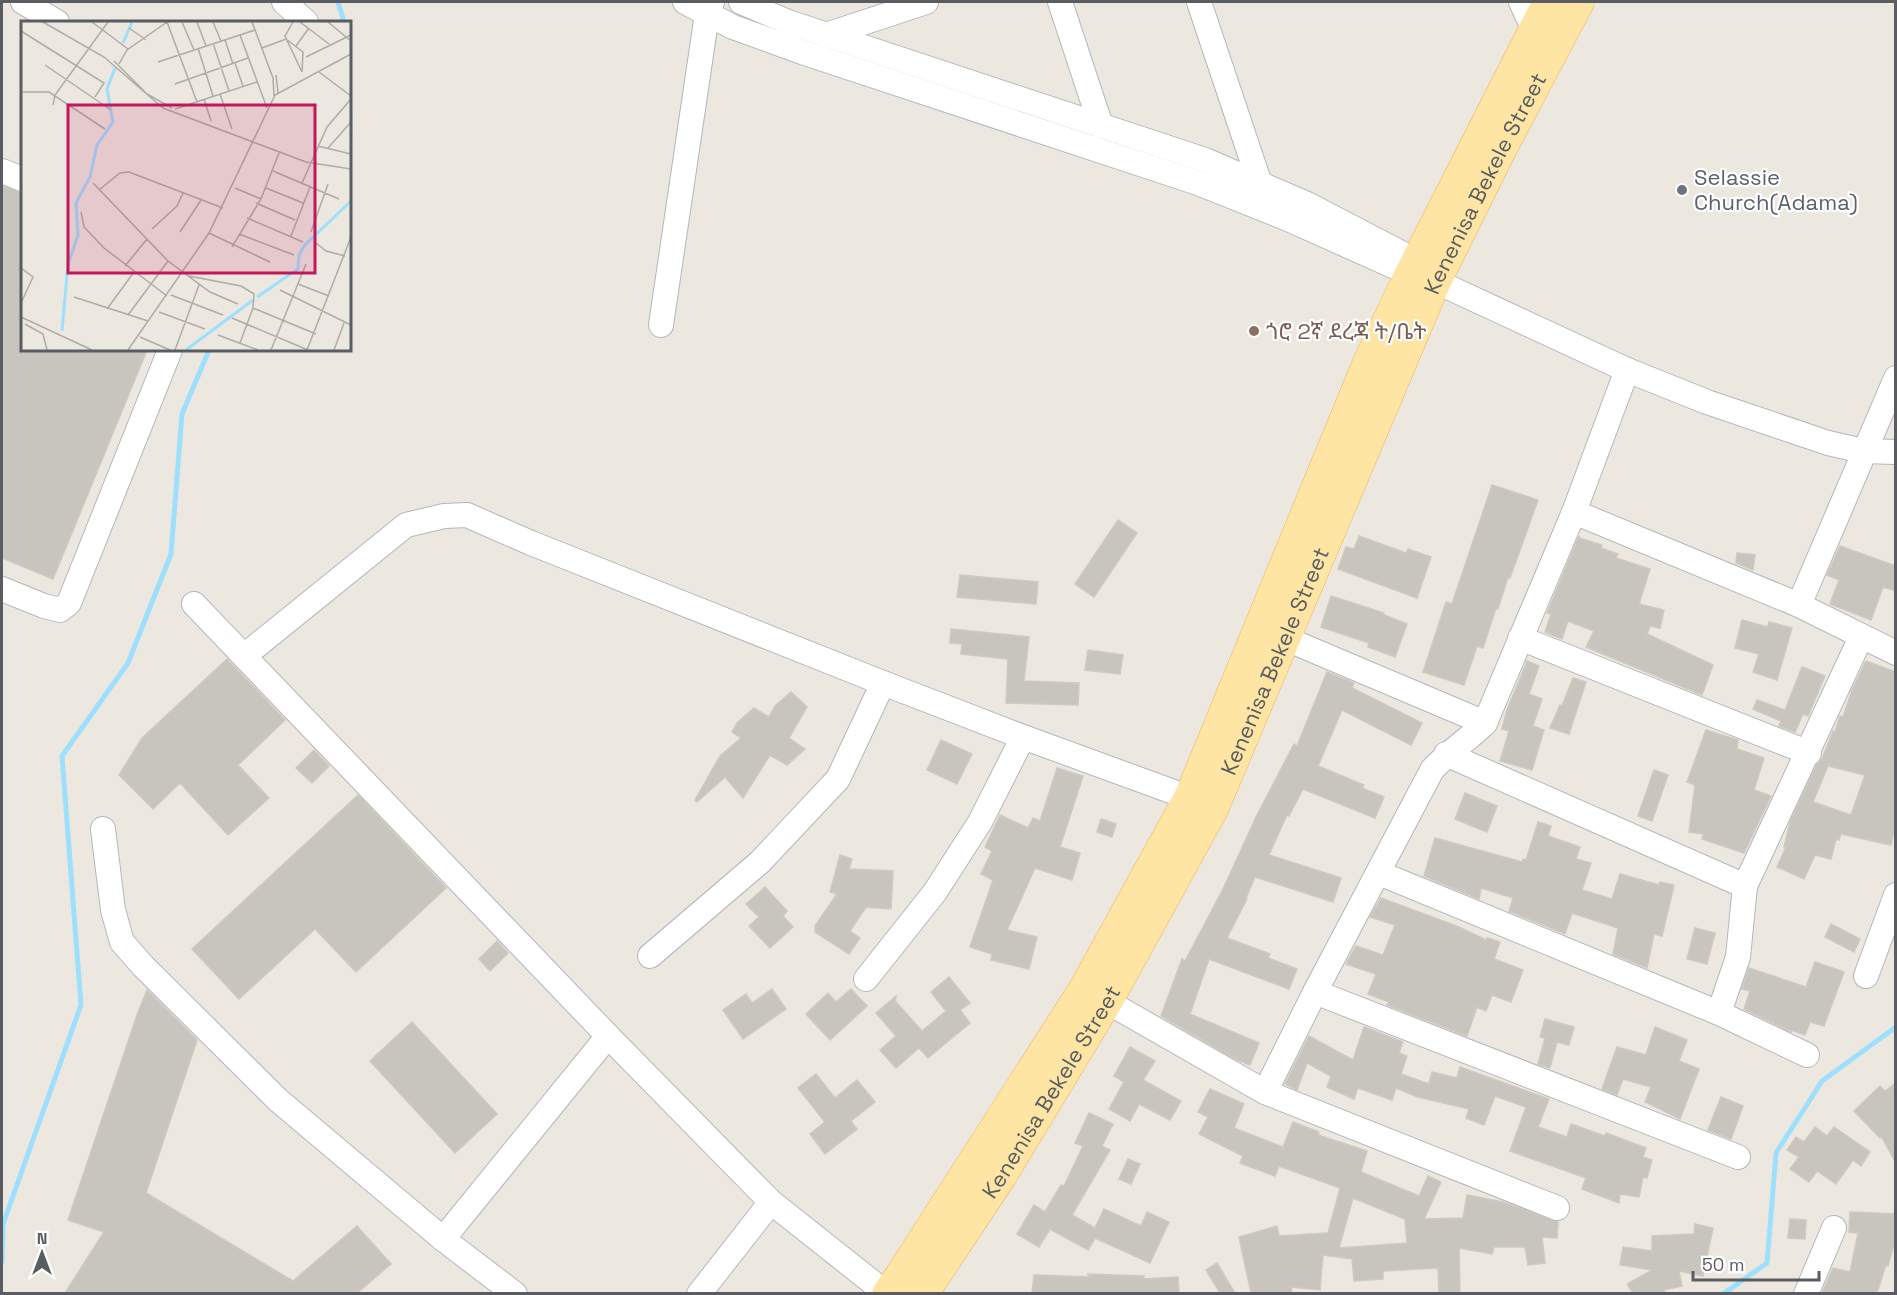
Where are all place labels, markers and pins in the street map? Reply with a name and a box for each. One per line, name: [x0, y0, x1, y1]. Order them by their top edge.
place label: Selassie Church(Adama): [1694, 163, 1858, 216]
marker: Selassie Church(Adama): [1675, 183, 1689, 197]
place label: ጎሮ 2ኛ ደረጃ ት/ቤት: [1266, 317, 1426, 345]
marker: ጎሮ 2ኛ ደረጃ ት/ቤት: [1247, 324, 1261, 338]

